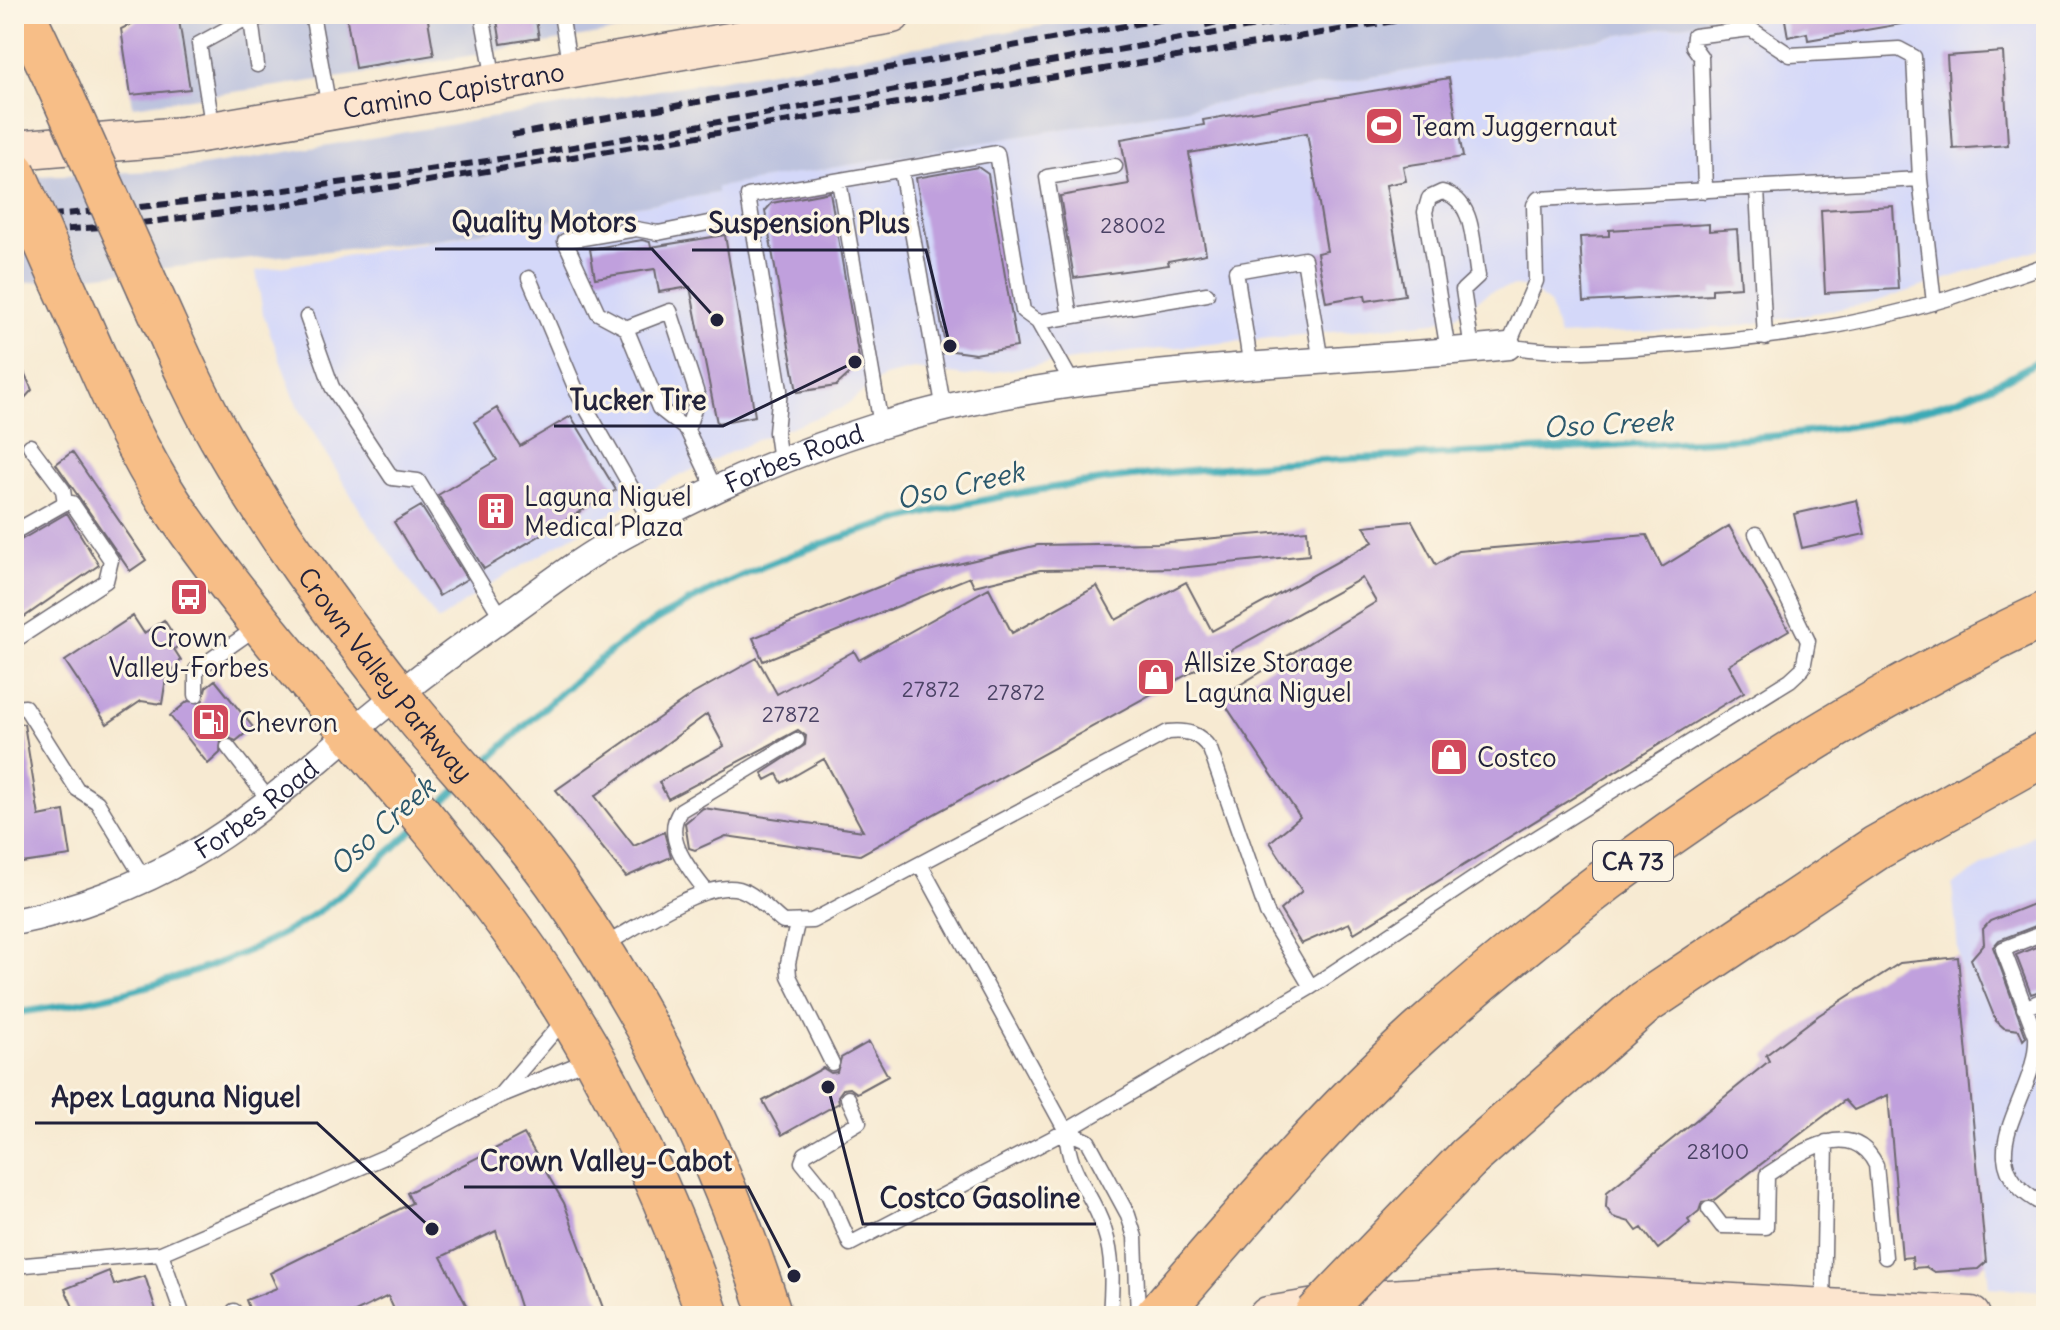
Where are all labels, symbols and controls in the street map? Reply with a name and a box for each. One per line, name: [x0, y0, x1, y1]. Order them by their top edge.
street label: Camino Capistrano: [340, 54, 567, 125]
sports icon: Team Juggernaut: [1363, 105, 1405, 147]
place label: Team Juggernaut: [1412, 110, 1617, 143]
callout: Quality Motors: [435, 197, 652, 249]
callout: Suspension Plus: [692, 198, 926, 250]
text: Quality Motors: [451, 204, 637, 240]
text: Suspension Plus: [708, 205, 910, 241]
house number: 28002: [1100, 211, 1166, 239]
callout: Tucker Tire: [554, 374, 723, 426]
text: Tucker Tire: [570, 382, 706, 418]
water label: Oso Creek: [1542, 403, 1676, 445]
street label: Forbes Road: [719, 416, 867, 500]
water label: Oso Creek: [893, 452, 1029, 517]
place label: Laguna Niguel Medical Plaza: [524, 480, 692, 543]
building icon: Laguna Niguel Medical Plaza: [475, 490, 517, 532]
street label: Crown Valley Parkway: [291, 561, 481, 788]
bus stop icon: Crown Valley-Forbes: [168, 576, 210, 618]
place label: Crown Valley-Forbes: [109, 621, 269, 684]
place label: Allsize Storage Laguna Niguel: [1184, 646, 1353, 709]
shop icon: Allsize Storage Laguna Niguel: [1135, 656, 1177, 698]
house number: 27872: [902, 675, 960, 703]
house number: 27872: [987, 678, 1045, 706]
house number: 27872: [762, 700, 820, 728]
fuel station icon: Chevron: [190, 701, 232, 743]
place label: Chevron: [239, 706, 338, 739]
shop icon: Costco: [1428, 736, 1470, 778]
place label: Costco: [1477, 741, 1557, 774]
street label: Forbes Road: [188, 752, 325, 866]
water label: Oso Creek: [322, 768, 444, 883]
road number: CA 73: [1593, 841, 1673, 881]
callout: Apex Laguna Niguel: [35, 1071, 317, 1123]
text: Apex Laguna Niguel: [51, 1079, 301, 1115]
callout: Crown Valley-Cabot: [464, 1135, 748, 1187]
house number: 28100: [1687, 1137, 1749, 1165]
text: Crown Valley-Cabot: [480, 1143, 733, 1179]
callout: Costco Gasoline: [863, 1172, 1096, 1224]
text: Costco Gasoline: [880, 1180, 1081, 1216]

